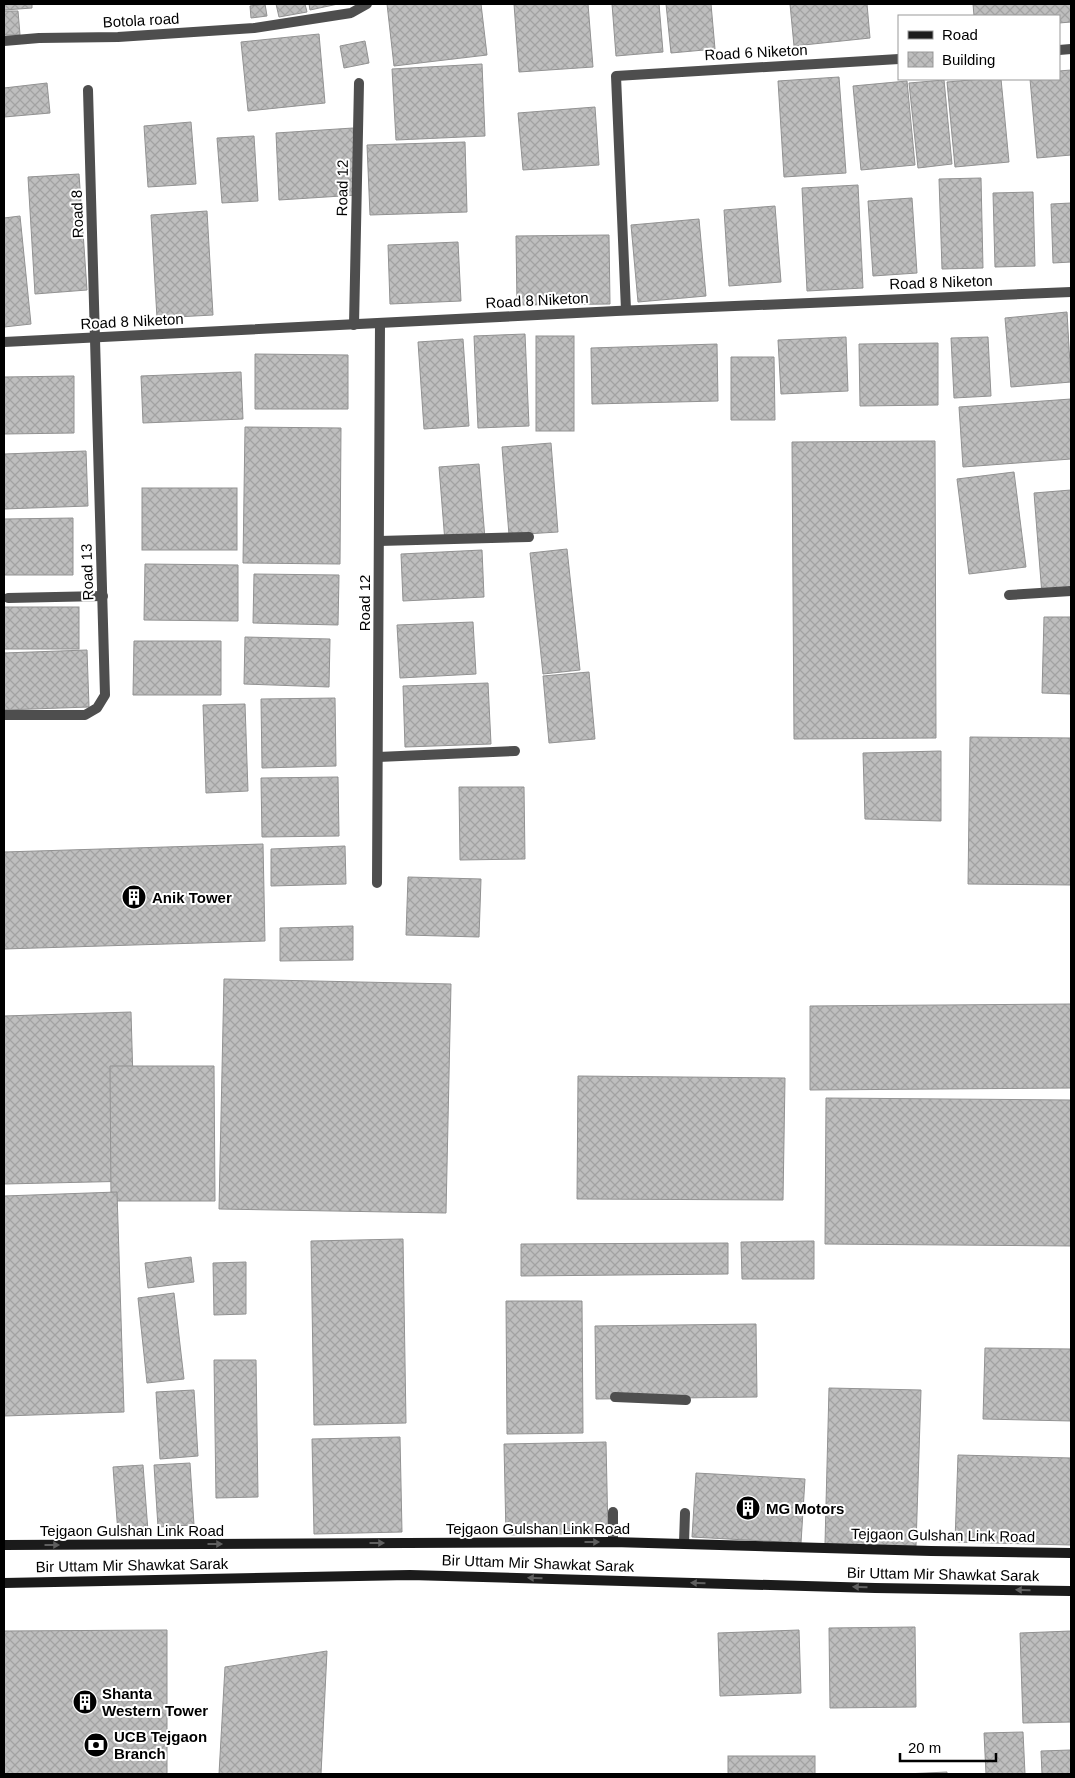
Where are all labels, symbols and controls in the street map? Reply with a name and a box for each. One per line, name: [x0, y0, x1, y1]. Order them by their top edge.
street label: Botola road: [102, 10, 180, 30]
legend: [898, 15, 1060, 80]
text: Road: [942, 26, 978, 43]
street label: Road 6 Niketon: [704, 41, 808, 63]
text: Building: [942, 51, 995, 68]
street label: Road 12: [333, 159, 351, 217]
street label: Road 8: [68, 190, 86, 238]
street label: Road 8 Niketon: [889, 272, 993, 292]
street label: Road 8 Niketon: [485, 289, 589, 311]
street label: Road 8 Niketon: [80, 310, 184, 332]
street label: Road 13: [78, 543, 96, 601]
street label: Road 12: [356, 575, 373, 631]
building icon: Anik Tower: [121, 884, 147, 910]
place label: Anik Tower: [152, 889, 232, 906]
building icon: MG Motors: [735, 1495, 761, 1521]
place label: MG Motors: [766, 1500, 844, 1517]
street label: Tejgaon Gulshan Link Road: [446, 1520, 630, 1537]
street label: Tejgaon Gulshan Link Road: [40, 1522, 224, 1539]
street label: Tejgaon Gulshan Link Road: [851, 1525, 1035, 1545]
one-way arrow: [585, 1538, 601, 1546]
one-way arrow: [370, 1539, 386, 1547]
one-way arrow: [207, 1540, 223, 1548]
one-way arrow: [45, 1541, 61, 1549]
street label: Bir Uttam Mir Shawkat Sarak: [441, 1551, 635, 1575]
street label: Bir Uttam Mir Shawkat Sarak: [36, 1555, 229, 1575]
street label: Bir Uttam Mir Shawkat Sarak: [847, 1564, 1040, 1584]
one-way arrow: [527, 1574, 543, 1582]
one-way arrow: [689, 1579, 705, 1587]
one-way arrow: [852, 1583, 868, 1591]
one-way arrow: [1014, 1586, 1030, 1594]
place label: Shanta Western Tower: [102, 1685, 208, 1719]
building icon: Shanta Western Tower: [72, 1689, 98, 1715]
place label: UCB Tejgaon Branch: [114, 1728, 207, 1762]
scale bar: [900, 1730, 996, 1762]
bank icon: UCB Tejgaon Branch: [83, 1732, 109, 1758]
text: 20 m: [908, 1739, 941, 1756]

